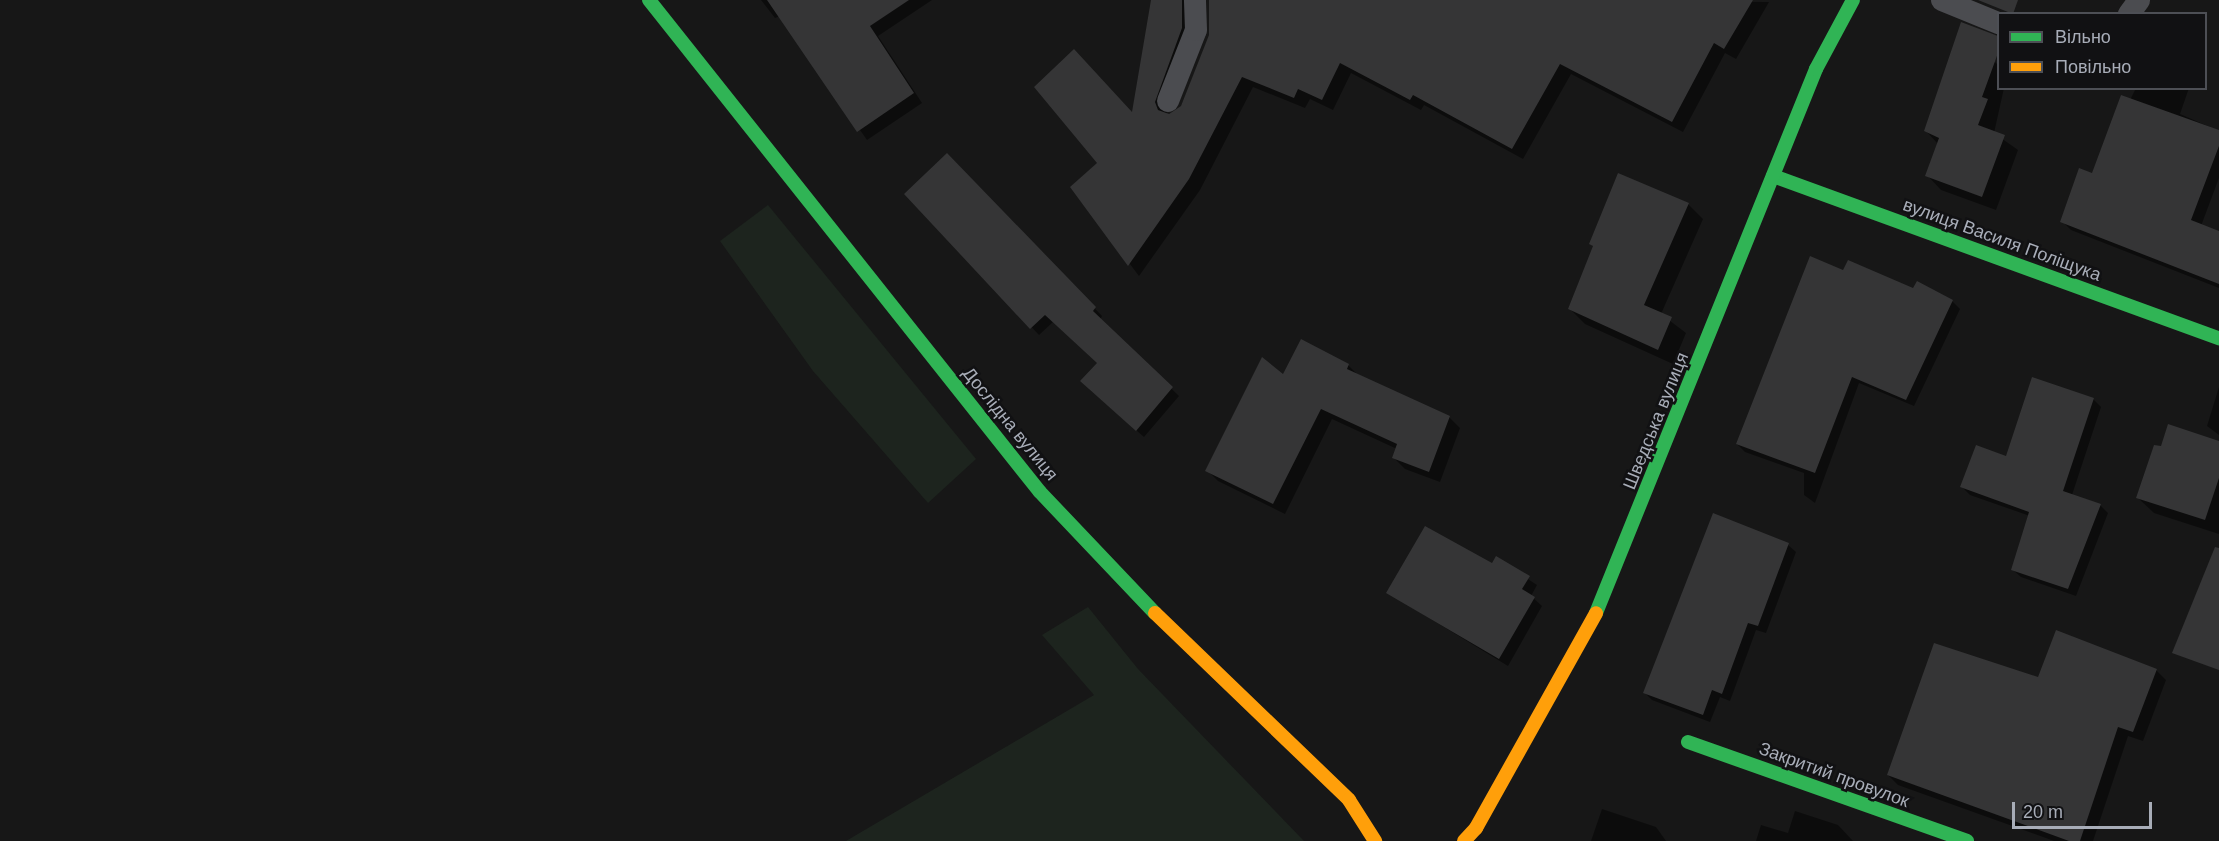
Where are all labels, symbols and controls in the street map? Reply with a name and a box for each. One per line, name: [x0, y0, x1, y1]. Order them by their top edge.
legend: [1997, 12, 2207, 90]
text: Вільно: [2055, 27, 2111, 47]
text: Повільно: [2055, 57, 2131, 77]
street label: вулиця Василя Поліщука: [1900, 194, 2104, 286]
street label: Шведська вулиця: [1619, 349, 1693, 493]
street label: Дослідна вулиця: [958, 363, 1062, 485]
street label: Закритий провулок: [1756, 738, 1912, 812]
scale bar: [2015, 790, 2154, 828]
text: 20 m: [2023, 802, 2063, 822]

